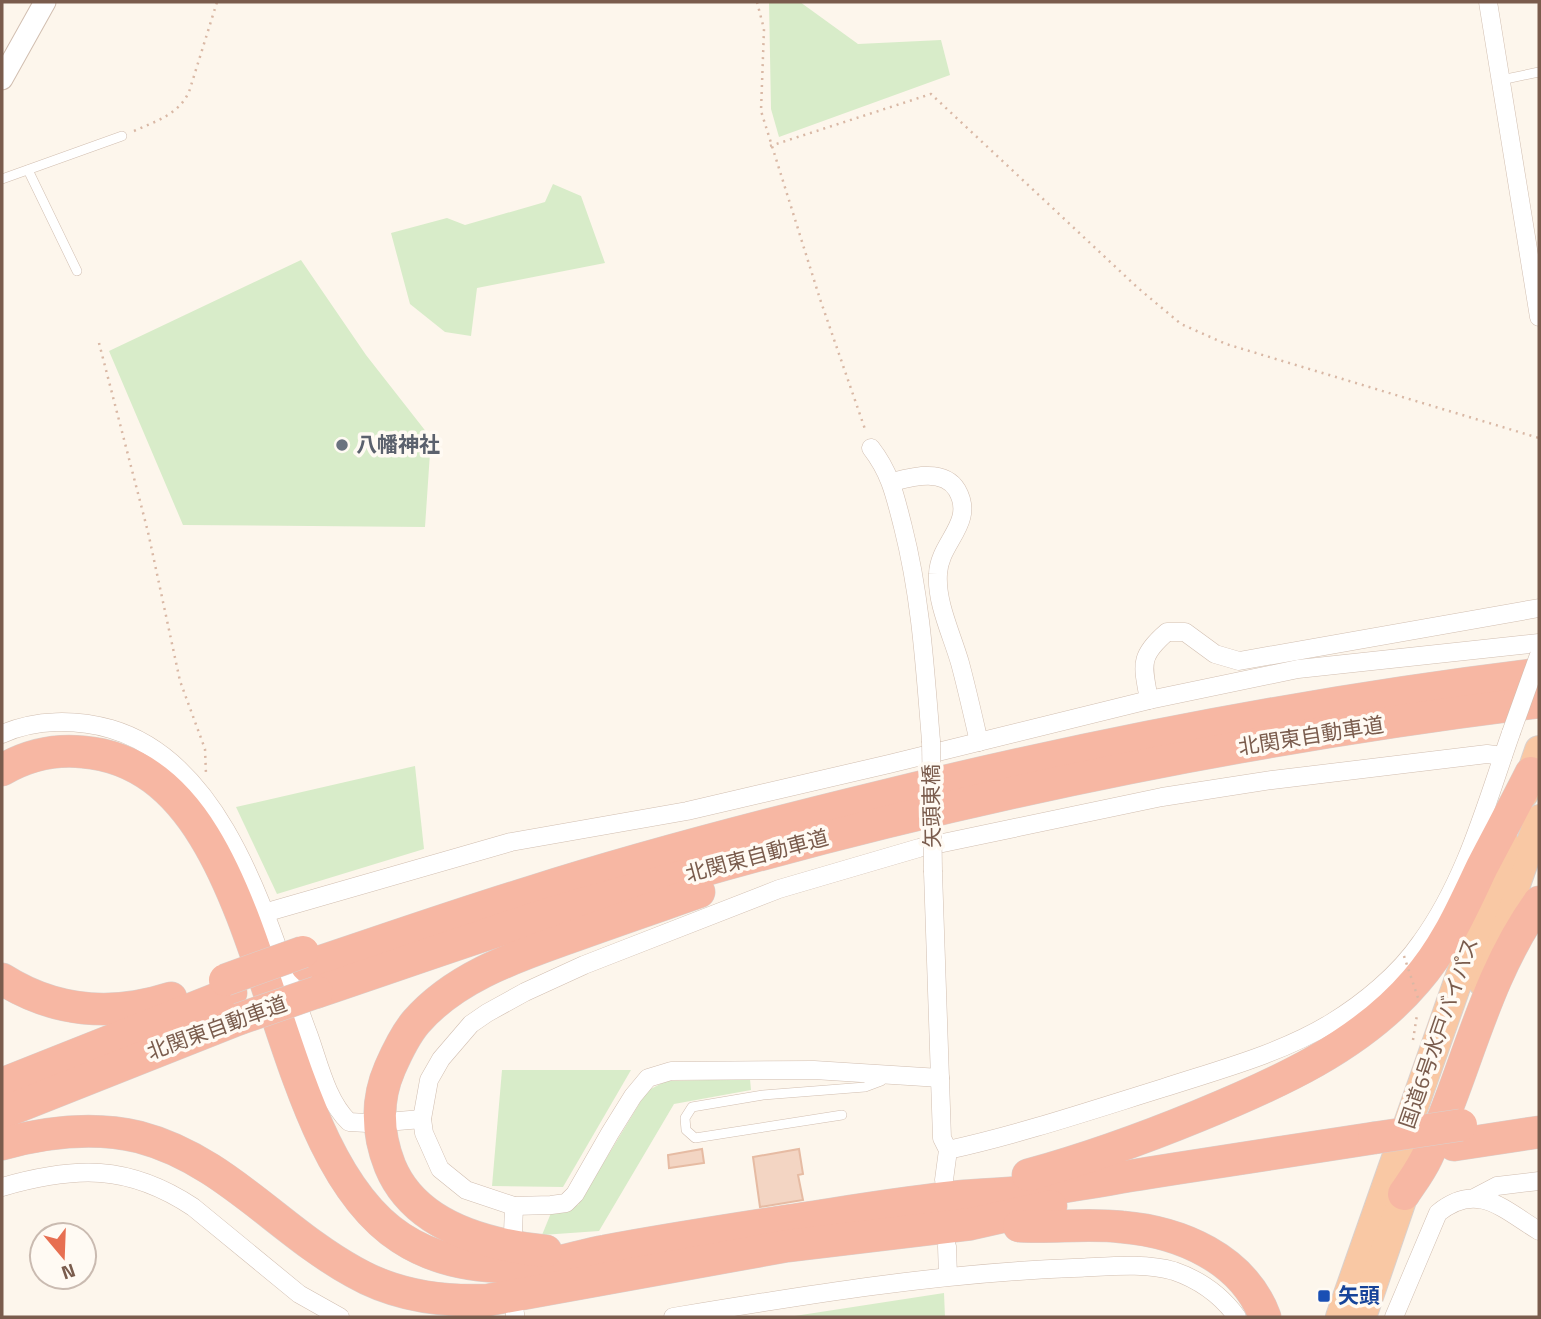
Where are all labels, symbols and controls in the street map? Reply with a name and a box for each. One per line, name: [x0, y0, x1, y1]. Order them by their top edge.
place label: 八幡神社: [356, 428, 440, 460]
marker: 八幡神社: [334, 437, 350, 453]
street label: 北関東自動車道: [1236, 708, 1386, 762]
street label: 矢頭東橋: [914, 764, 948, 848]
street label: 北関東自動車道: [682, 821, 832, 890]
street label: 国道6号水戸バイパス: [1390, 933, 1486, 1133]
street label: 北関東自動車道: [142, 987, 291, 1067]
north arrow: [28, 1221, 98, 1291]
text: N: [58, 1257, 80, 1288]
place label: 矢頭: [1338, 1279, 1380, 1311]
marker: 矢頭: [1316, 1288, 1332, 1304]

